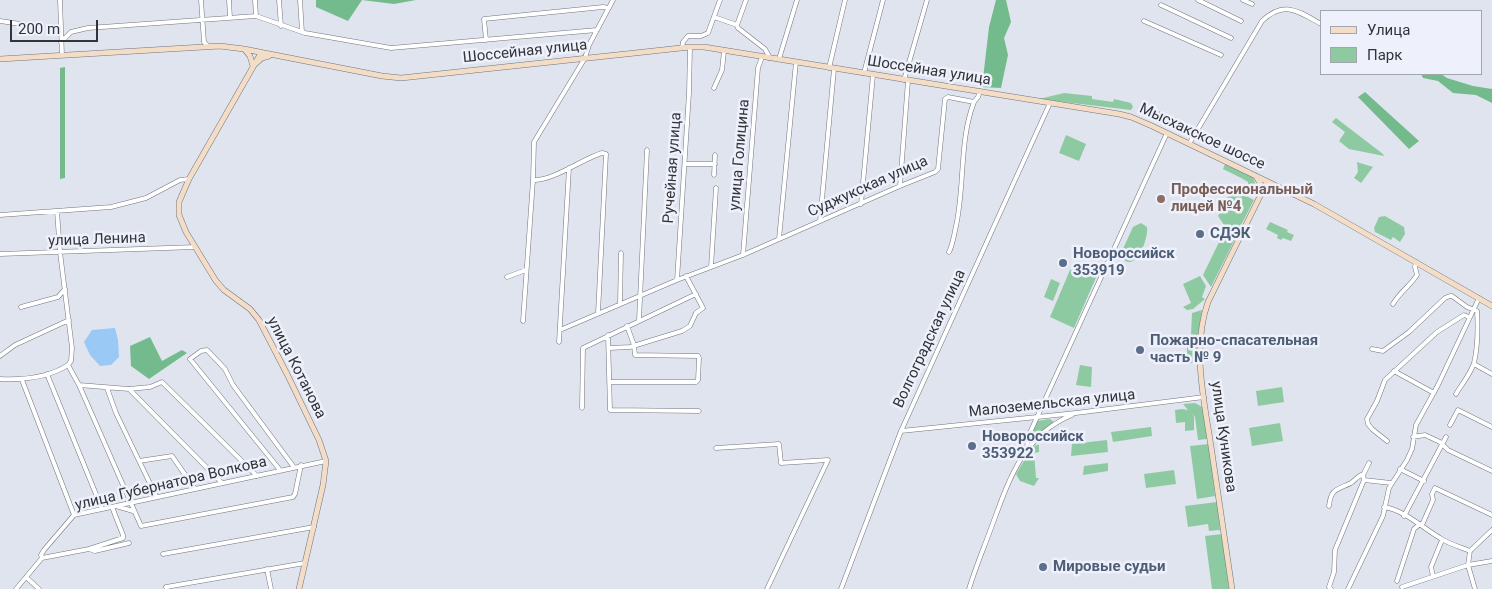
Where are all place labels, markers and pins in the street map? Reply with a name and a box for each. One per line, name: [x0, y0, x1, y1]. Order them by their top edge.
place label: Профессиональный лицей №4: [1171, 181, 1313, 216]
marker: Профессиональный лицей №4: [1155, 193, 1167, 205]
place label: СДЭК: [1210, 225, 1250, 243]
marker: СДЭК: [1194, 228, 1206, 240]
place label: Новороссийск 353919: [1073, 245, 1175, 280]
marker: Новороссийск 353919: [1057, 257, 1069, 269]
place label: Пожарно-спасательная часть № 9: [1150, 332, 1318, 367]
marker: Пожарно-спасательная часть № 9: [1134, 344, 1146, 356]
place label: Новороссийск 353922: [982, 428, 1084, 463]
marker: Новороссийск 353922: [966, 440, 978, 452]
place label: Мировые судьи: [1053, 558, 1165, 576]
marker: Мировые судьи: [1037, 561, 1049, 573]

